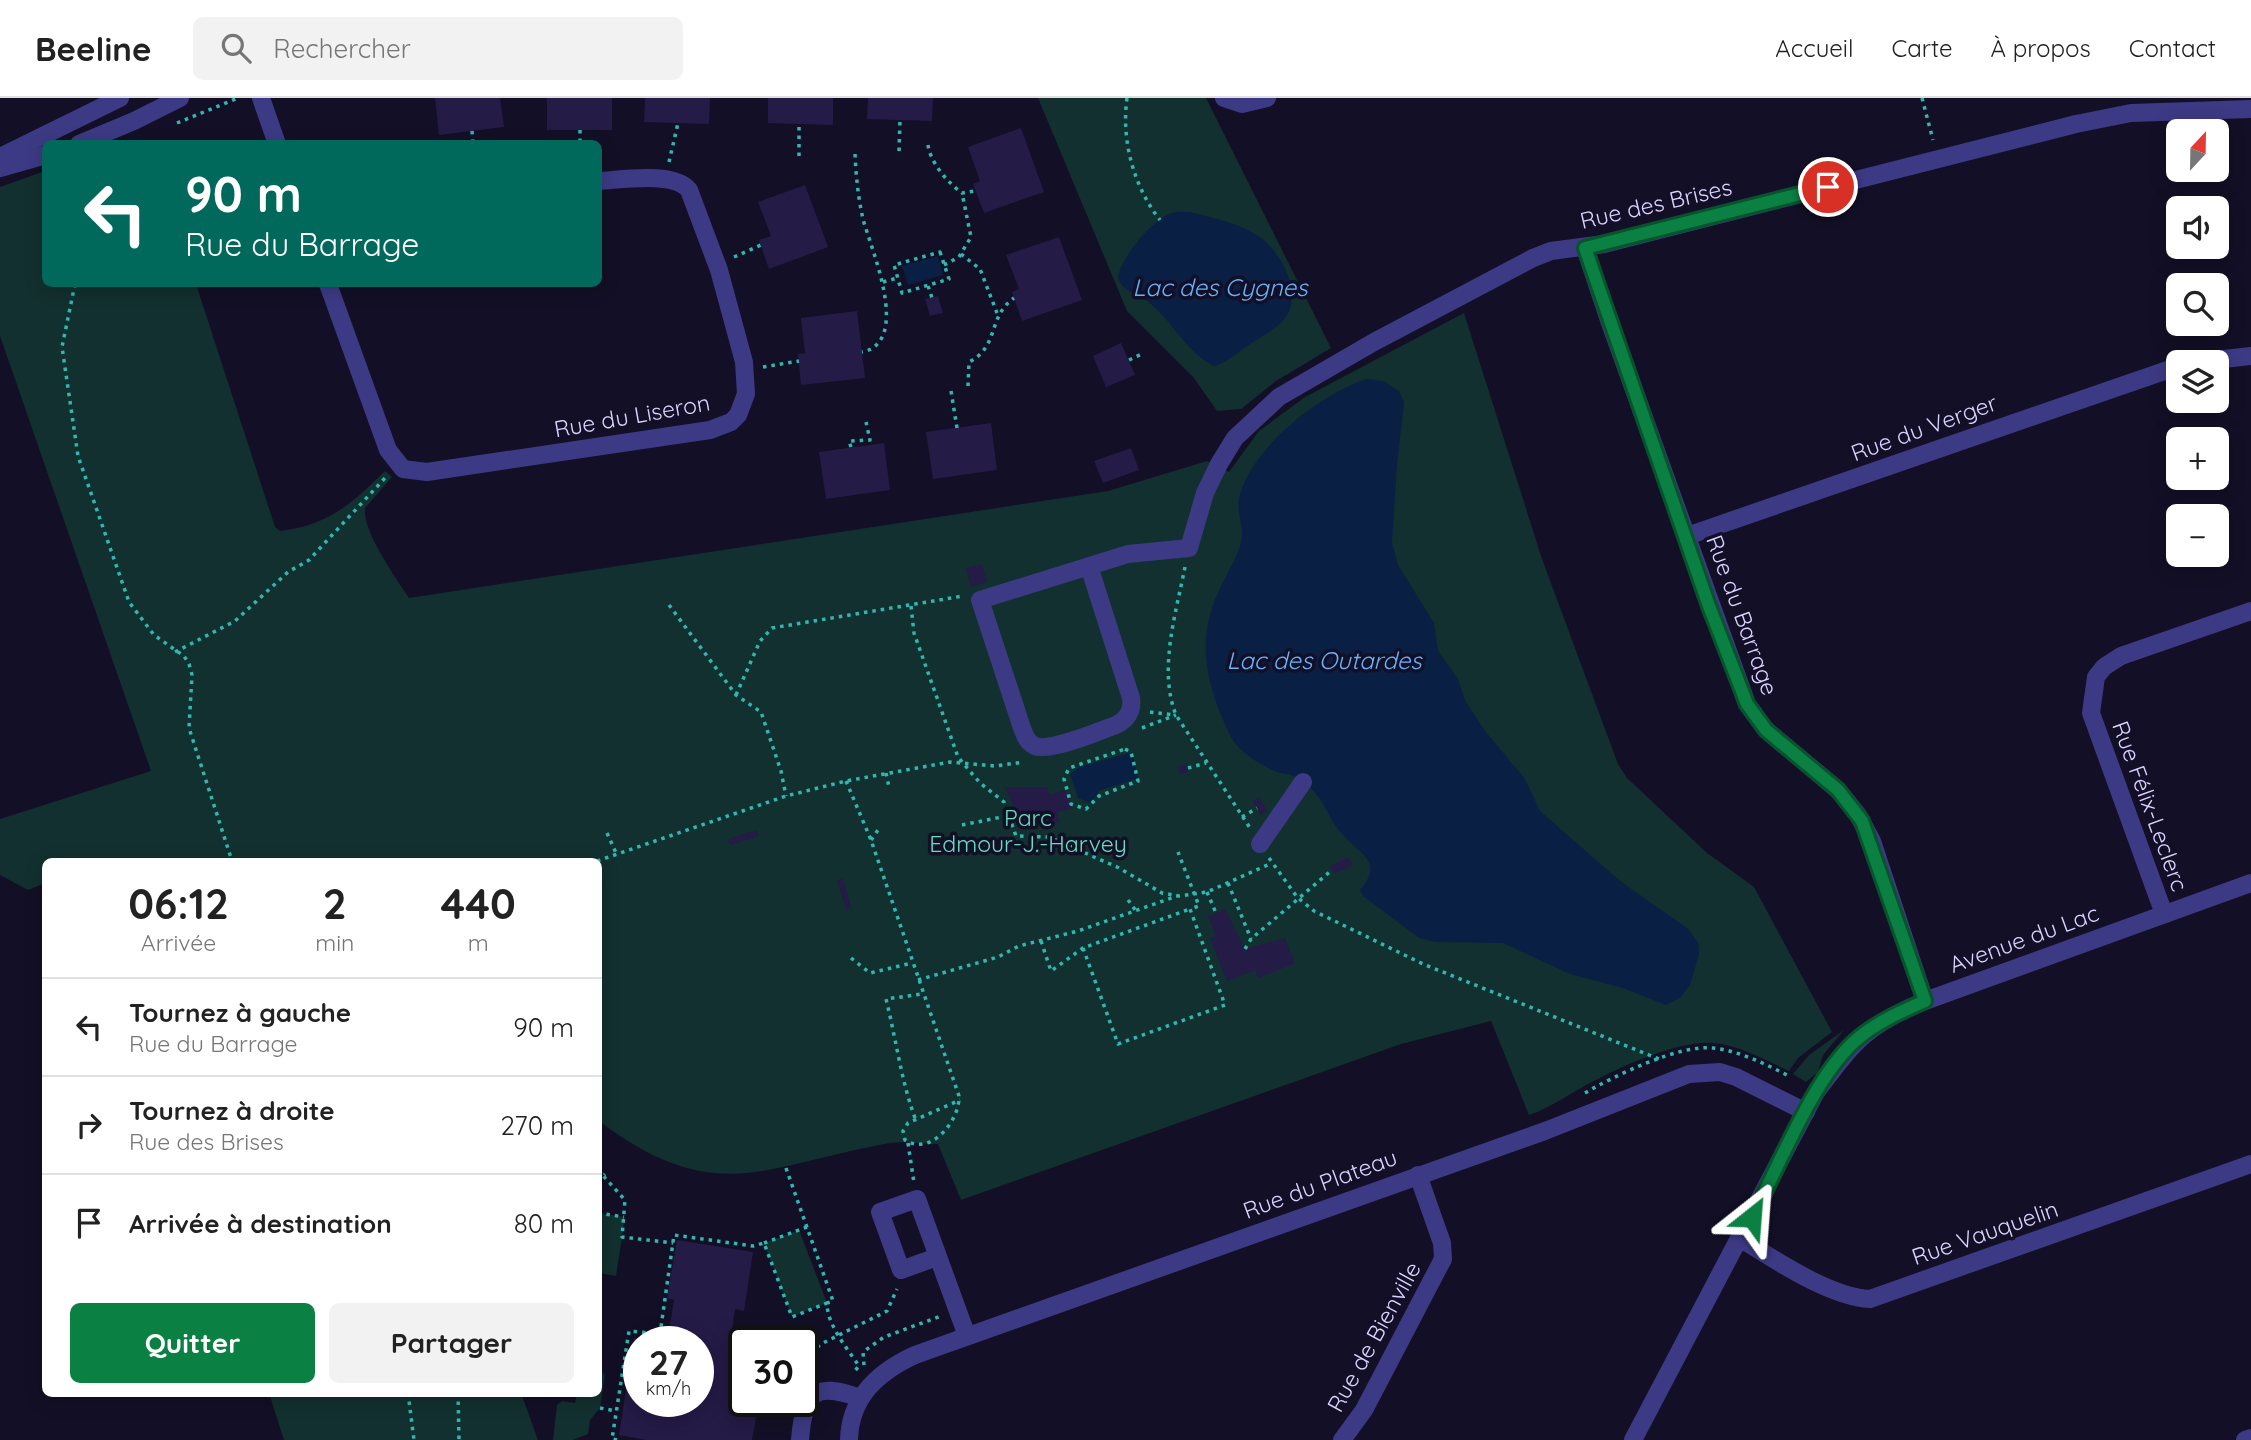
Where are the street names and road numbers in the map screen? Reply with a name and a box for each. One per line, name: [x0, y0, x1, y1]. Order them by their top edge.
street label: Rue des Brises: [1577, 172, 1735, 235]
street label: Rue du Liseron: [552, 388, 712, 443]
street label: Rue du Verger: [1847, 388, 2001, 467]
street label: Rue du Barrage: [1700, 531, 1785, 699]
street label: Rue Félix-Leclerc: [2106, 717, 2195, 895]
street label: Avenue du Lac: [1945, 898, 2102, 979]
street label: Rue du Plateau: [1239, 1142, 1401, 1225]
street label: Rue Vauquelin: [1908, 1194, 2062, 1271]
street label: Rue de Bienville: [1320, 1257, 1427, 1417]

